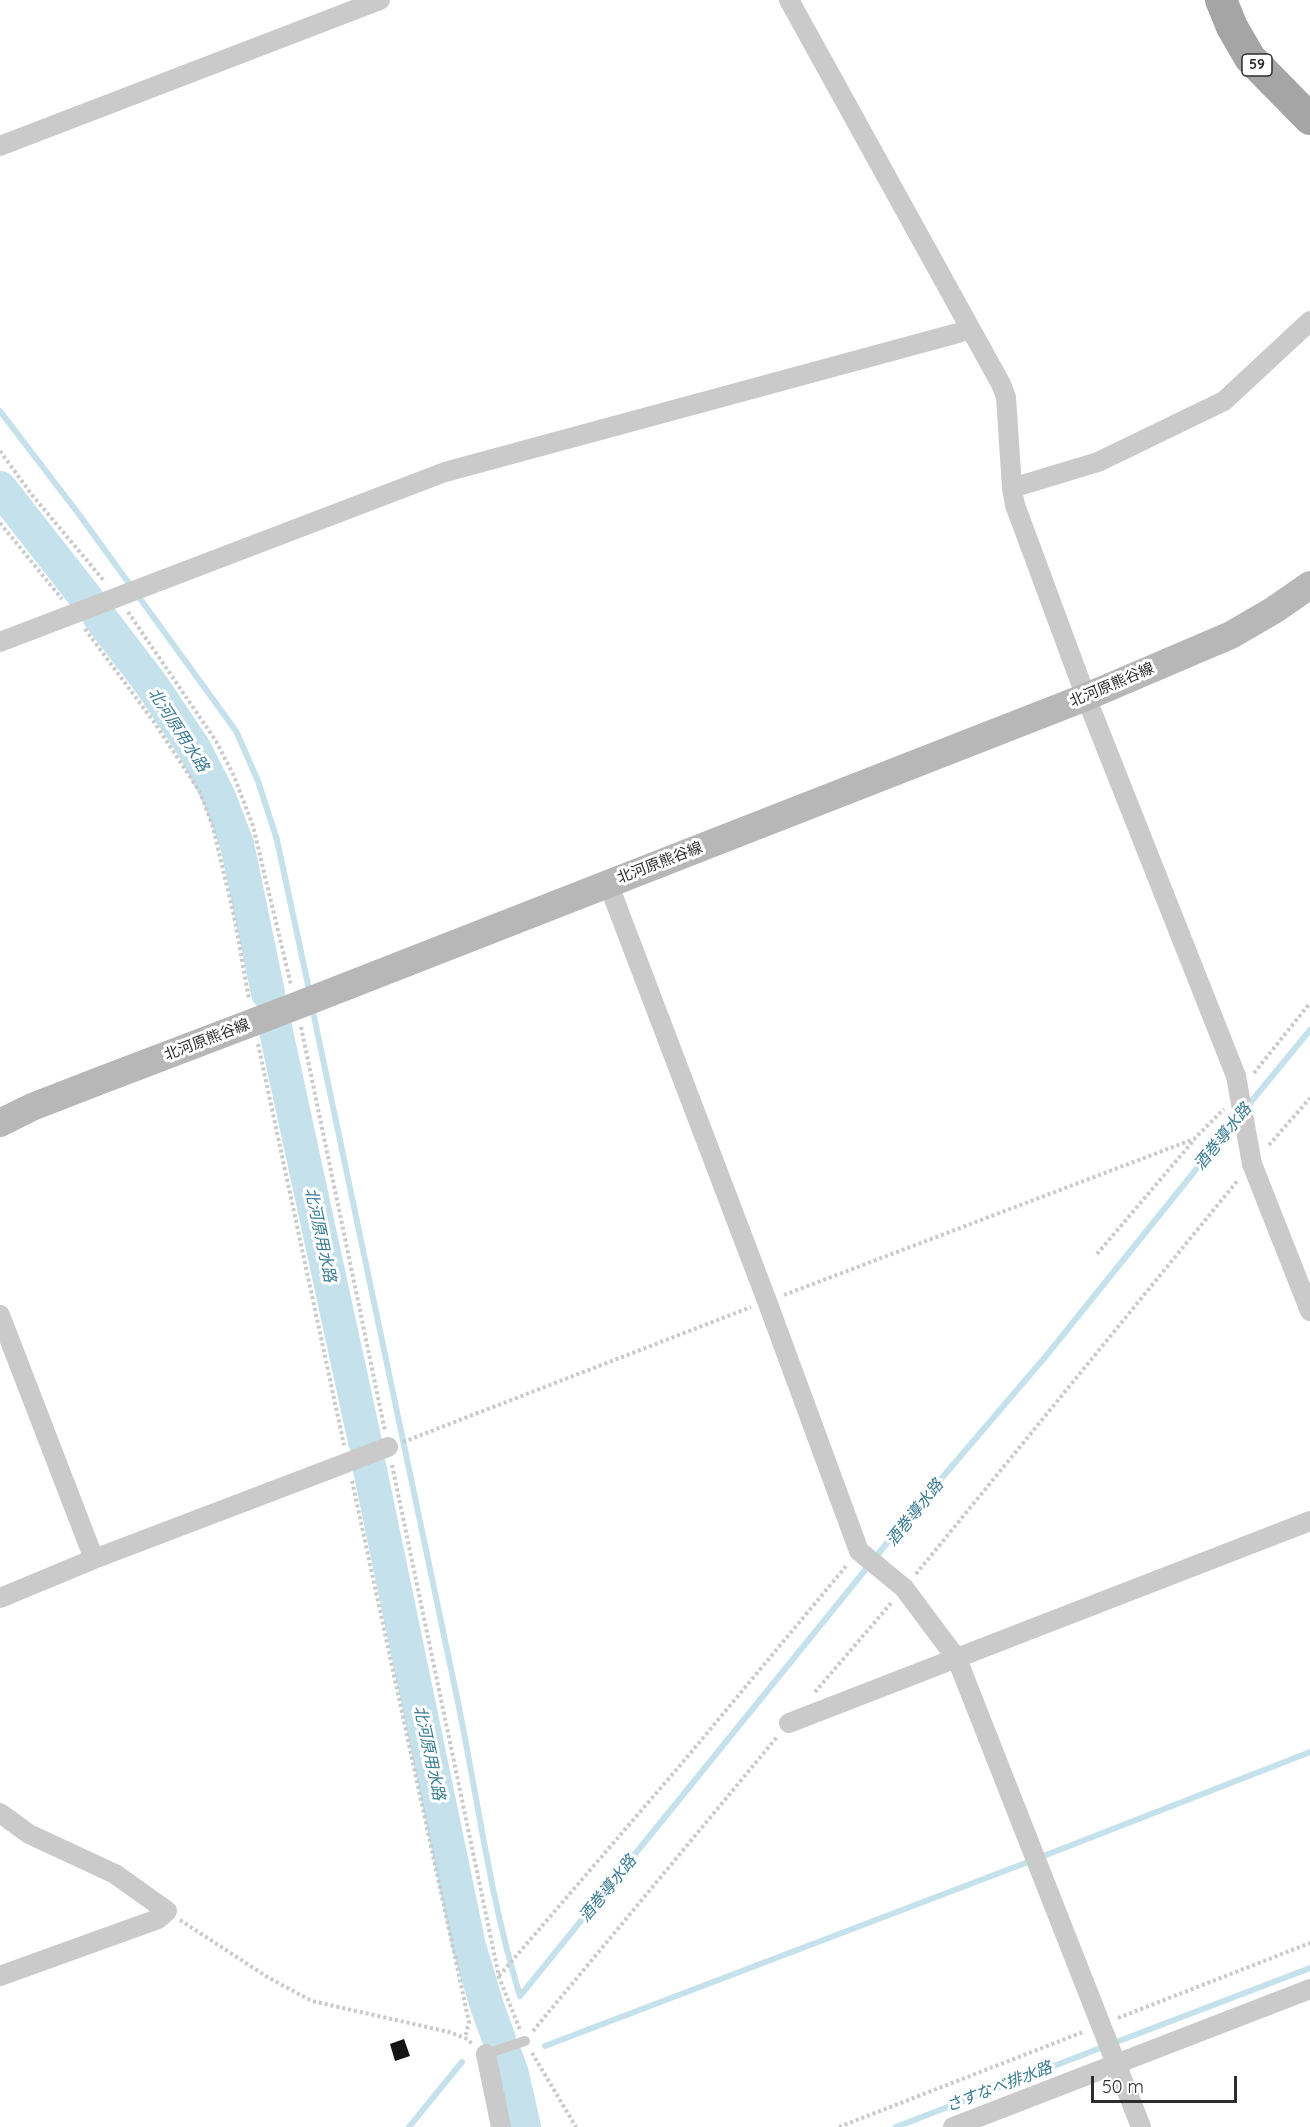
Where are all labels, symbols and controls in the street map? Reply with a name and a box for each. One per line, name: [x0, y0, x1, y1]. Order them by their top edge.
road number: 59: [1242, 54, 1272, 76]
street label: 北河原熊谷線: [1067, 659, 1157, 711]
water label: 北河原用水路: [144, 685, 212, 775]
street label: 北河原熊谷線: [615, 838, 705, 888]
street label: 北河原熊谷線: [162, 1015, 252, 1065]
water label: 酒巻導水路: [1190, 1100, 1256, 1174]
water label: 北河原用水路: [301, 1186, 339, 1284]
water label: 酒巻導水路: [882, 1476, 948, 1550]
water label: 北河原用水路: [410, 1704, 448, 1802]
water label: 酒巻導水路: [575, 1852, 641, 1926]
water label: さすなべ排水路: [943, 2058, 1055, 2116]
scale bar: [1094, 2064, 1240, 2102]
text: 50 m: [1102, 2075, 1144, 2098]

